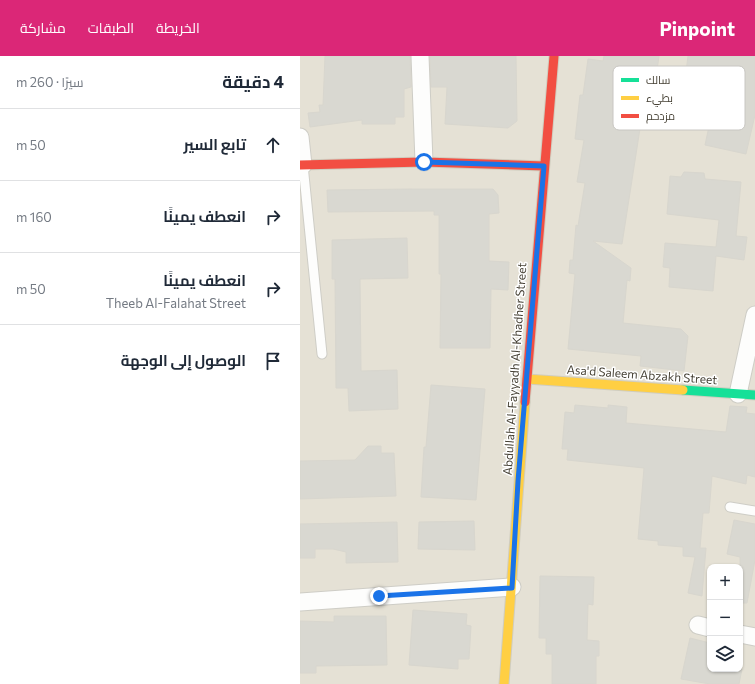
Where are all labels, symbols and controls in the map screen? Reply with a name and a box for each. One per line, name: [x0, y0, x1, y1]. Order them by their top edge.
text: Pinpoint: [659, 17, 735, 40]
text: مشاركة: [20, 19, 66, 36]
text: الطبقات: [88, 19, 134, 36]
text: الخريطة: [156, 19, 200, 36]
legend: [613, 66, 745, 130]
text: 4 دقيقة: [222, 71, 284, 92]
text: سالك: [646, 73, 670, 86]
text: سيرًا · 260 m: [16, 74, 83, 90]
text: بطيء: [646, 91, 673, 107]
text: مزدحم: [646, 109, 675, 124]
icon: ahead: [262, 134, 284, 156]
text: تابع السير: [183, 135, 246, 153]
text: 50 m: [16, 137, 46, 153]
route start: [415, 153, 433, 171]
icon: right: [262, 206, 284, 228]
text: انعطف يمينًا: [163, 207, 246, 225]
text: 160 m: [16, 209, 52, 225]
street label: Abdullah Al-Fayyadh Al-Khadher Street: [500, 262, 528, 476]
text: انعطف يمينًا: [163, 271, 246, 289]
icon: right: [262, 278, 284, 300]
text: 50 m: [16, 281, 46, 297]
text: Theeb Al-Falahat Street: [106, 295, 246, 311]
icon: arrive: [262, 350, 284, 372]
text: الوصول إلى الوجهة: [121, 351, 246, 369]
street label: Asa'd Saleem Abzakh Street: [566, 362, 718, 386]
map controls: [707, 564, 743, 672]
button: +: [707, 564, 743, 600]
route end: [370, 587, 388, 605]
button: −: [707, 600, 743, 636]
button: layers: [707, 636, 743, 672]

